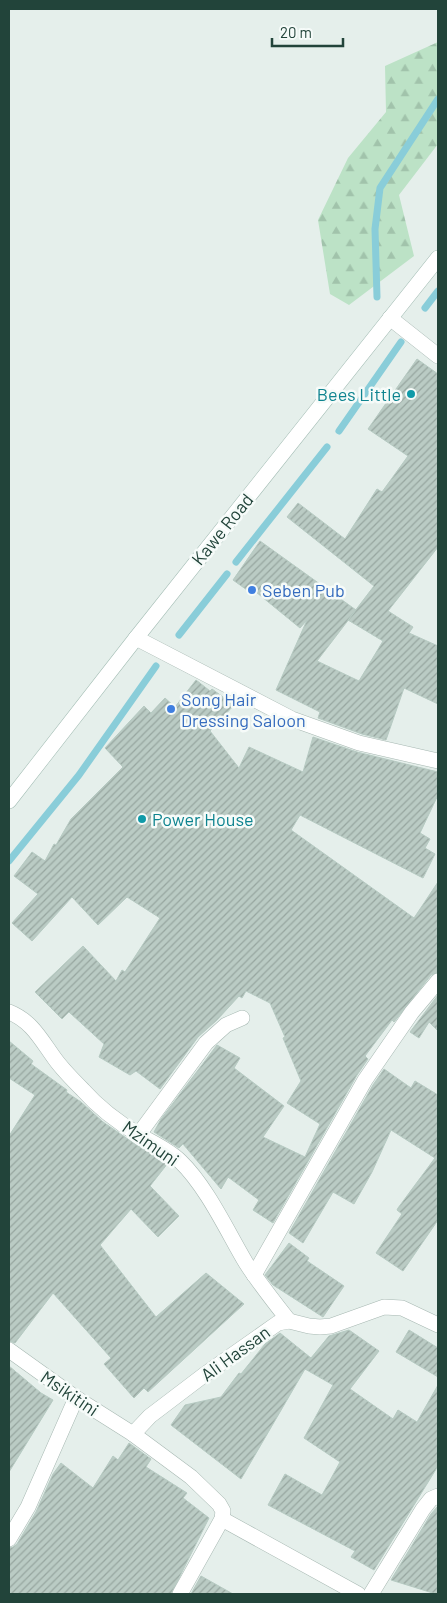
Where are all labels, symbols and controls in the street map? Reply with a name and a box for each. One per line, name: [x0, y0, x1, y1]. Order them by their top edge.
scale bar: [272, 15, 343, 47]
text: 20 m: [280, 23, 312, 41]
place label: Bees Little: [317, 383, 401, 405]
marker: Bees Little: [405, 388, 417, 400]
street label: Kawe Road: [186, 489, 258, 569]
place label: Seben Pub: [262, 579, 345, 601]
marker: Seben Pub: [246, 584, 258, 596]
place label: Song Hair Dressing Saloon: [181, 688, 306, 731]
marker: Song Hair Dressing Saloon: [165, 703, 177, 715]
place label: Power House: [152, 808, 254, 830]
marker: Power House: [136, 813, 148, 825]
street label: Mzimuni: [118, 1116, 184, 1170]
street label: Ali Hassan: [196, 1321, 274, 1385]
street label: Msikitini: [37, 1366, 103, 1420]

